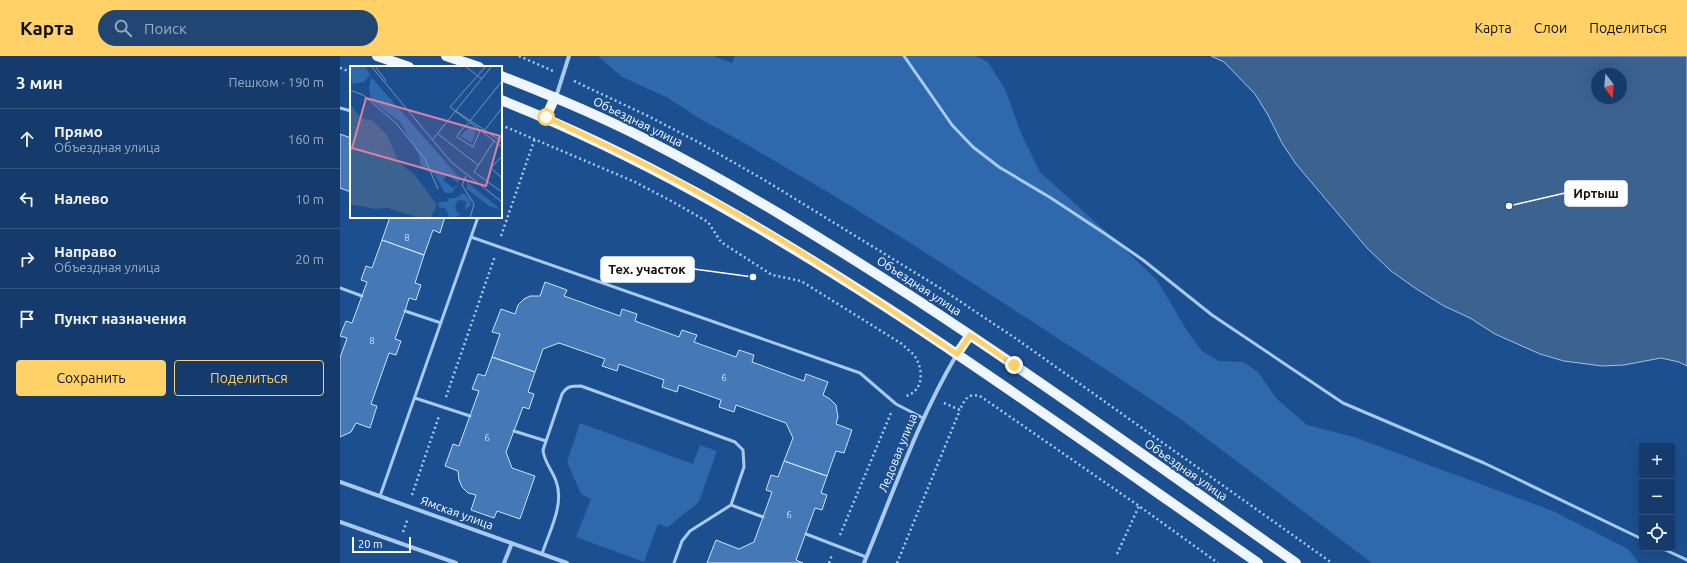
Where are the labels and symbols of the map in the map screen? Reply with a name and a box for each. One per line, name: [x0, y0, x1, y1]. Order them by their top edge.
inset map: [350, 66, 502, 218]
north arrow: [1591, 68, 1627, 104]
street label: Объездная улица: [591, 94, 685, 149]
route start: [537, 108, 555, 126]
callout: Иртыш: [1565, 181, 1627, 206]
text: Иртыш: [1573, 186, 1619, 200]
house number: 8: [404, 232, 410, 243]
street label: Объездная улица: [875, 253, 964, 318]
callout: Тех. участок: [601, 257, 694, 282]
text: Тех. участок: [608, 262, 686, 276]
house number: 8: [369, 335, 375, 346]
route end: [1005, 356, 1023, 374]
house number: 6: [721, 372, 727, 383]
street label: Ледовая улица: [876, 412, 919, 494]
house number: 6: [484, 432, 490, 443]
street label: Объездная улица: [1142, 436, 1230, 503]
street label: Ямская улица: [419, 493, 495, 532]
house number: 6: [786, 509, 792, 520]
scale bar: [352, 535, 411, 554]

